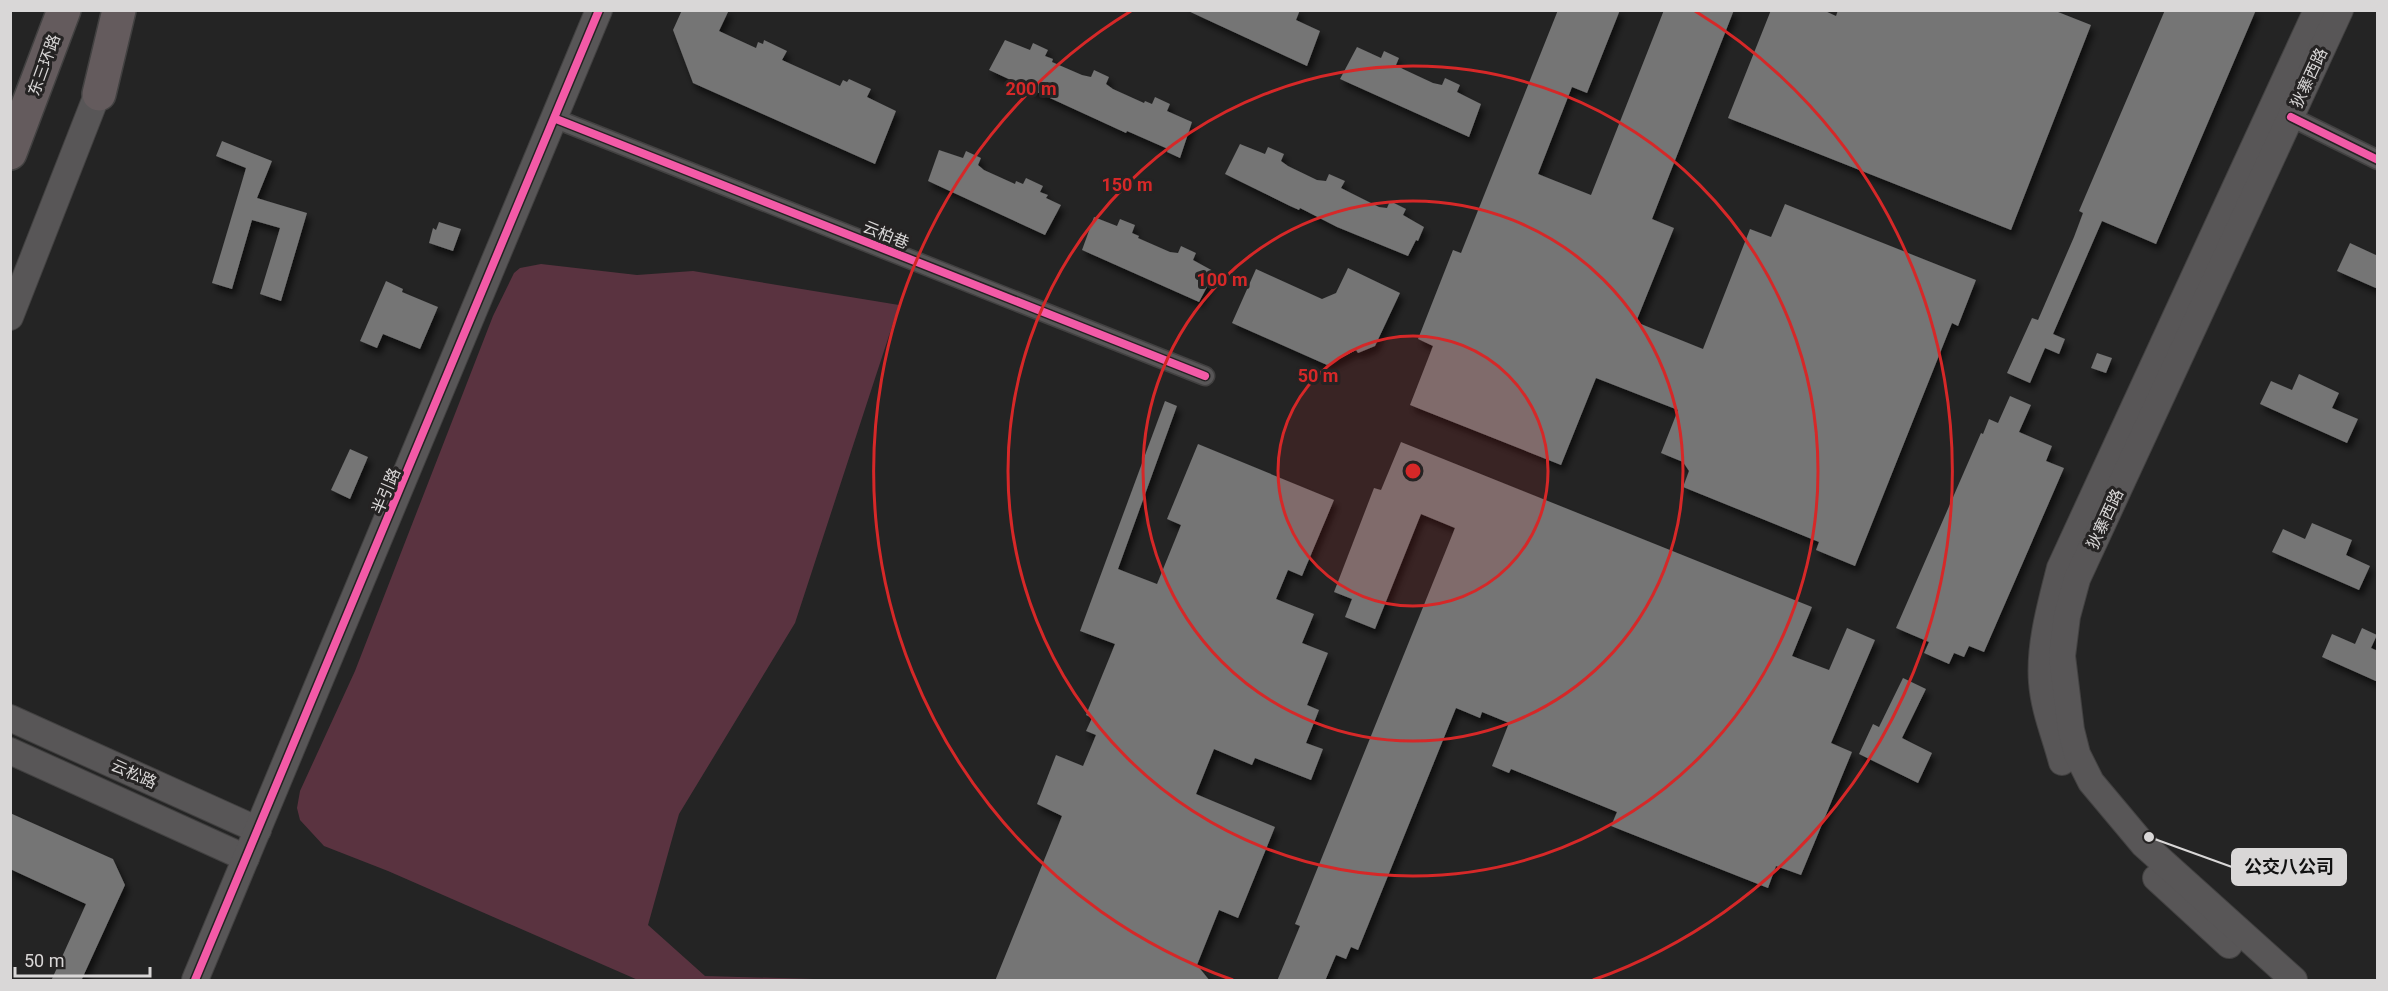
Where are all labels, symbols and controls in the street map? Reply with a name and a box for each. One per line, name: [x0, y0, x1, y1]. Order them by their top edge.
street label: 东三环路: [24, 32, 64, 98]
street label: 狄寨西路: [2287, 45, 2331, 111]
text: 200 m: [1005, 78, 1057, 99]
text: 150 m: [1101, 174, 1153, 195]
street label: 云柏巷: [860, 217, 912, 253]
text: 100 m: [1196, 269, 1248, 290]
text: 50 m: [1298, 365, 1338, 386]
centre of rings: [1403, 461, 1423, 481]
street label: 半引路: [368, 465, 404, 517]
street label: 狄寨西路: [2083, 486, 2127, 552]
street label: 云松路: [108, 756, 160, 792]
callout: 公交八公司: [2232, 849, 2346, 885]
text: 公交八公司: [2244, 856, 2334, 877]
scale bar: [15, 940, 150, 978]
text: 50 m: [24, 950, 64, 971]

